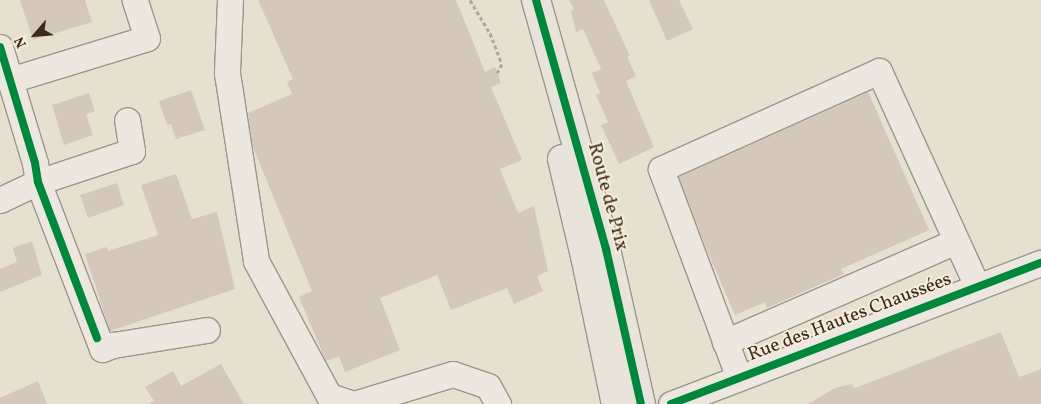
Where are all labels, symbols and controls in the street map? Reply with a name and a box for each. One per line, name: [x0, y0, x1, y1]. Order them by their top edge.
north arrow: [10, 10, 60, 60]
text: N: [10, 33, 32, 51]
street label: Route de Prix: [582, 141, 632, 253]
street label: Rue des Hautes Chaussées: [745, 269, 955, 367]

